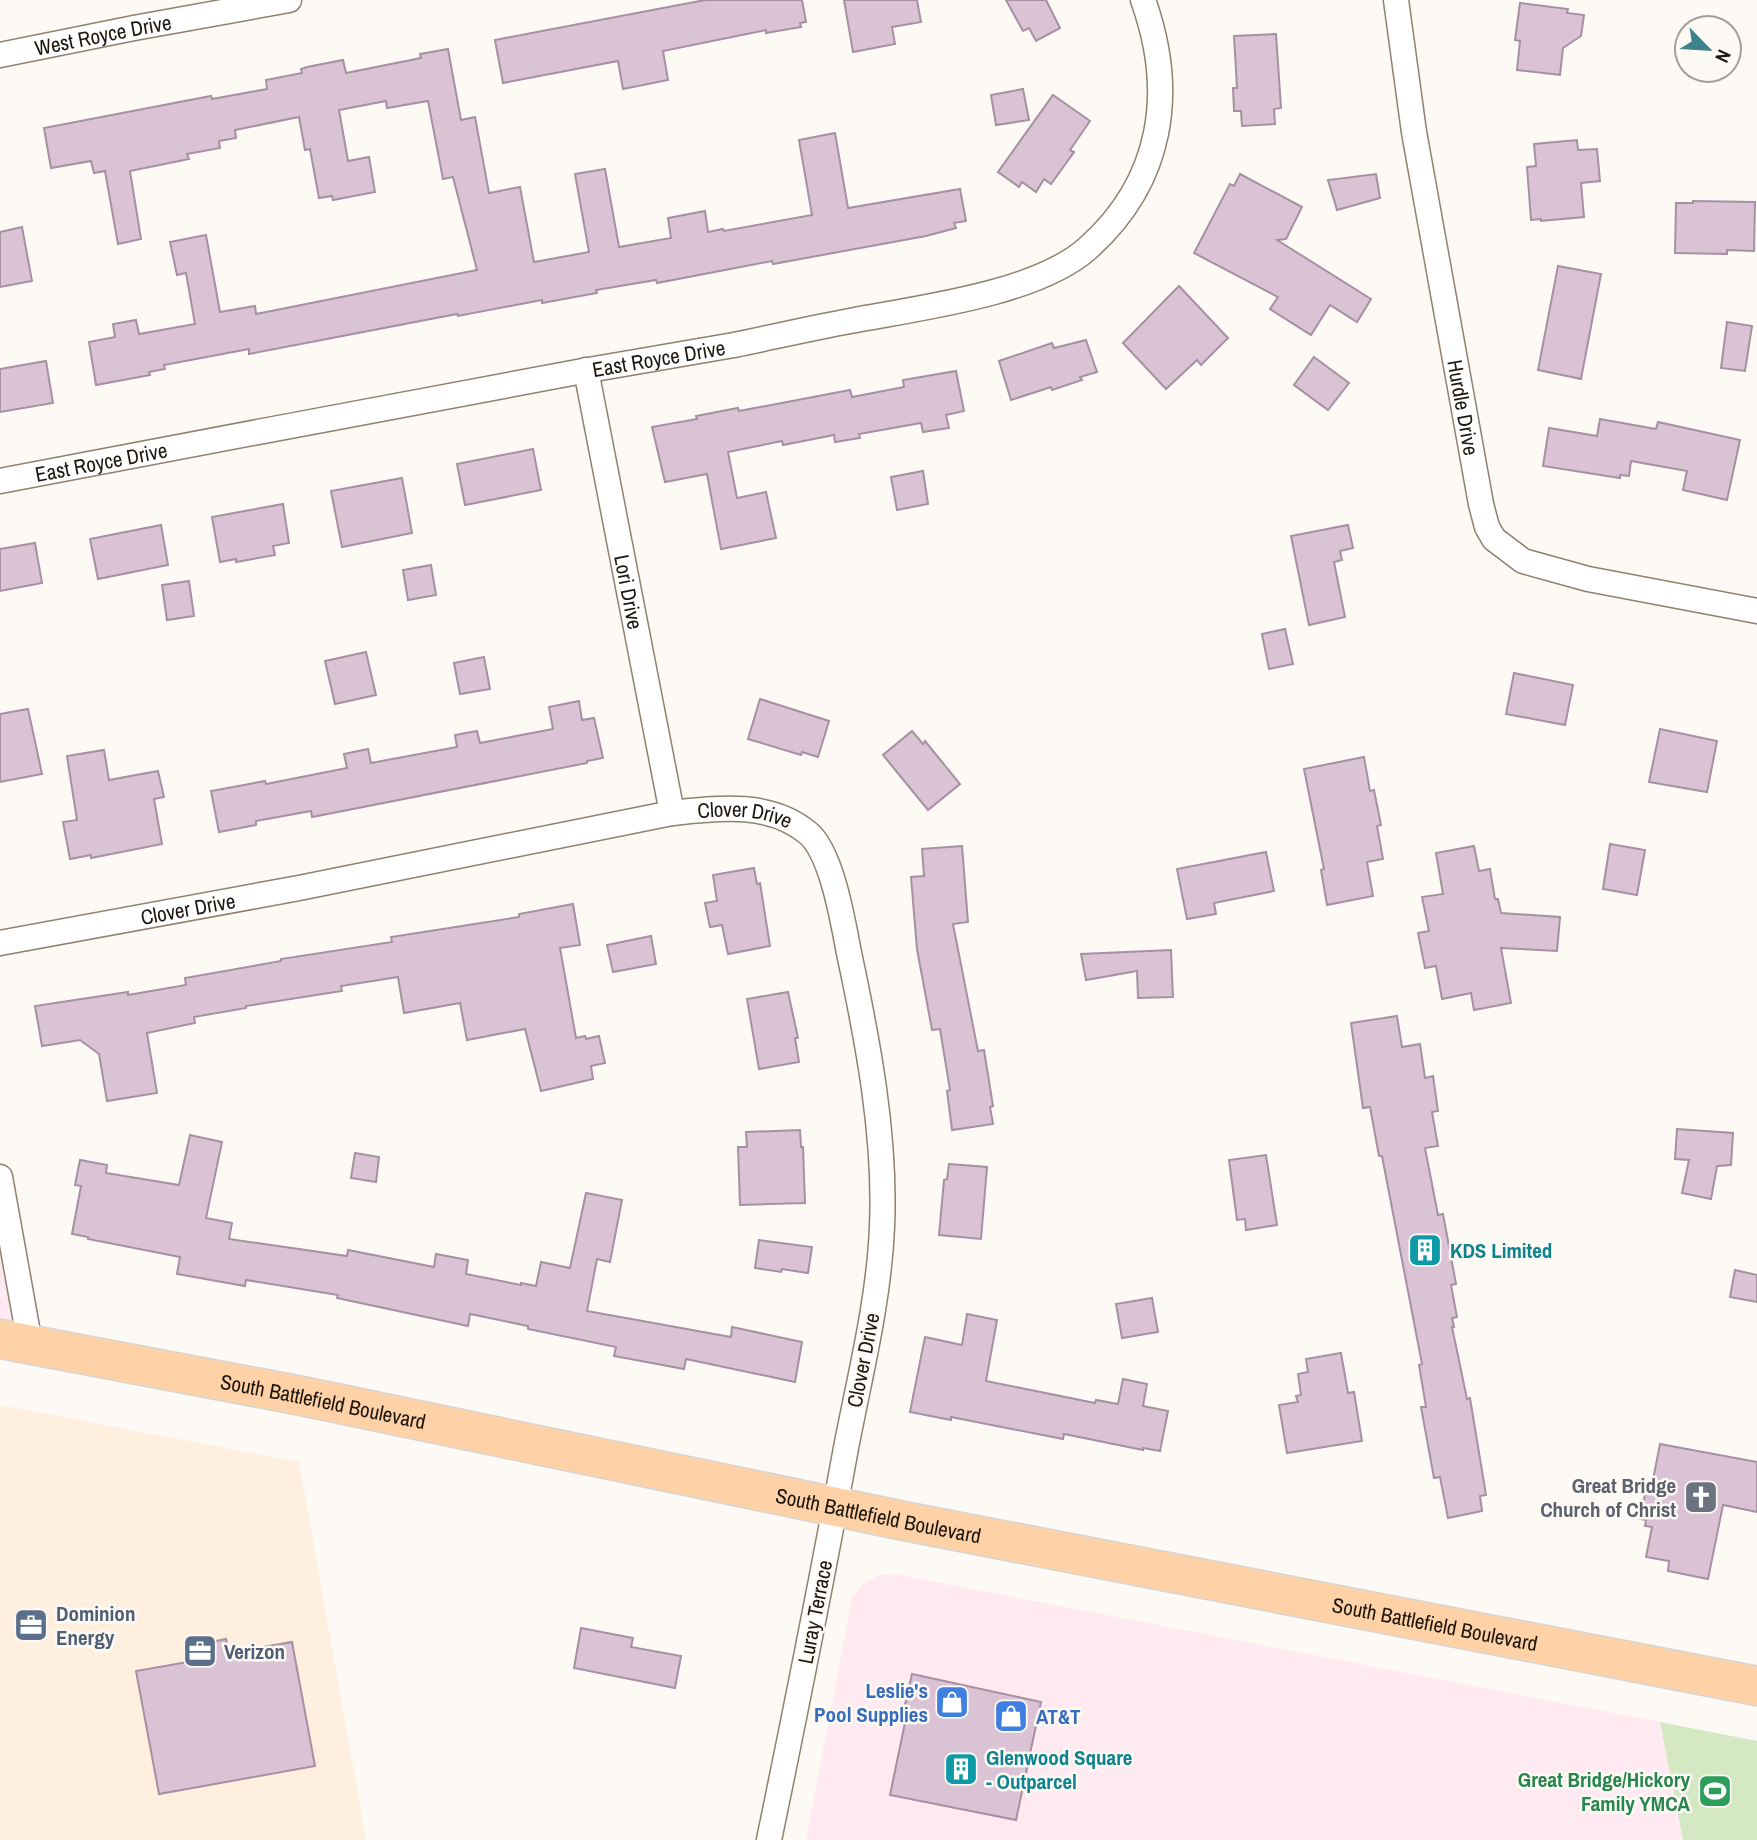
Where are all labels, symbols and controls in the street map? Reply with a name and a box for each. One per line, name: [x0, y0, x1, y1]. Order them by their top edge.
street label: West Royce Drive: [32, 7, 174, 62]
north arrow: [1673, 14, 1743, 84]
text: N: [1709, 46, 1738, 67]
street label: East Royce Drive: [590, 332, 727, 384]
street label: Hurdle Drive: [1441, 357, 1486, 458]
street label: East Royce Drive: [33, 435, 170, 489]
street label: Lori Drive: [608, 552, 651, 632]
street label: Clover Drive: [696, 794, 797, 835]
street label: Clover Drive: [138, 886, 238, 931]
building icon: KDS Limited: [1406, 1231, 1444, 1269]
place label: KDS Limited: [1450, 1236, 1552, 1265]
street label: Clover Drive: [840, 1310, 886, 1410]
street label: South Battlefield Boulevard: [218, 1366, 428, 1436]
place label: Great Bridge Church of Christ: [1540, 1471, 1676, 1524]
church icon: Great Bridge Church of Christ: [1682, 1478, 1720, 1516]
street label: South Battlefield Boulevard: [773, 1480, 984, 1550]
street label: Luray Terrace: [791, 1558, 839, 1666]
street label: South Battlefield Boulevard: [1330, 1590, 1540, 1658]
place label: Dominion Energy: [56, 1599, 135, 1652]
office icon: Dominion Energy: [12, 1606, 50, 1644]
office icon: Verizon: [181, 1632, 219, 1670]
place label: Verizon: [224, 1637, 285, 1666]
place label: Leslie's Pool Supplies: [814, 1676, 928, 1729]
shop icon: Leslie's Pool Supplies: [933, 1683, 971, 1721]
shop icon: AT&T: [992, 1697, 1030, 1735]
place label: AT&T: [1036, 1702, 1081, 1731]
place label: Glenwood Square - Outparcel: [986, 1743, 1132, 1796]
building icon: Glenwood Square - Outparcel: [942, 1750, 980, 1788]
place label: Great Bridge/Hickory Family YMCA: [1518, 1765, 1691, 1818]
sports icon: Great Bridge/Hickory Family YMCA: [1696, 1772, 1734, 1810]

